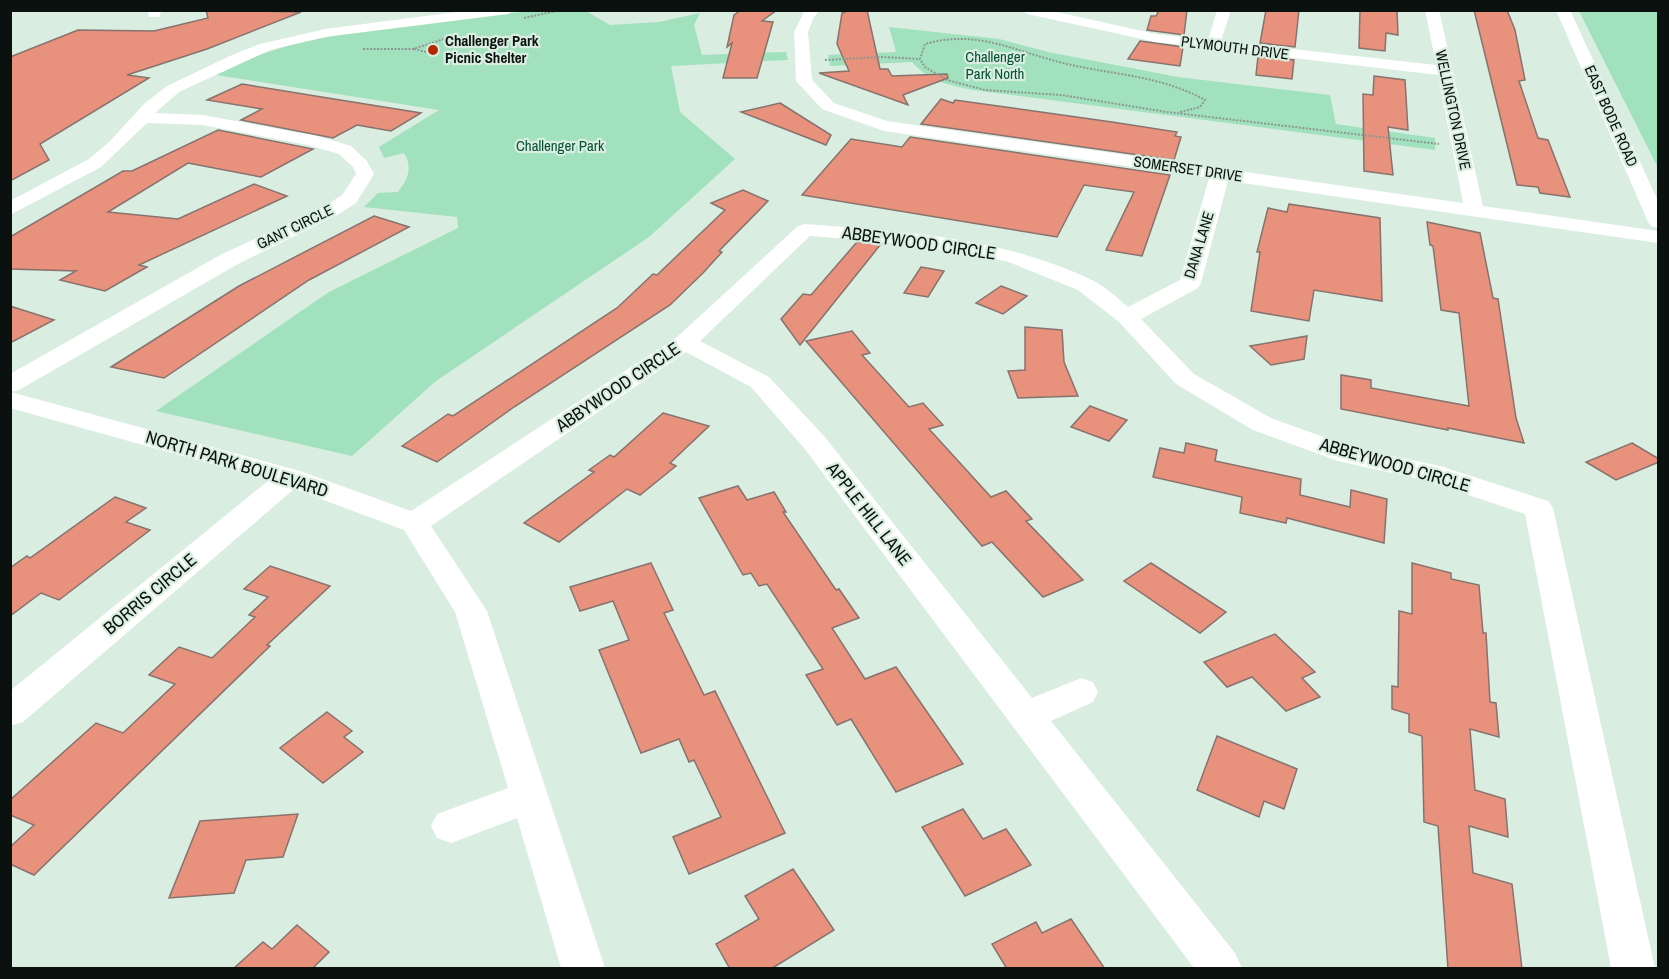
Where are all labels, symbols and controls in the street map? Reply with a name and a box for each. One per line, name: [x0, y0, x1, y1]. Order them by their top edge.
place label: Challenger Park Picnic Shelter: [445, 30, 539, 68]
street label: PLYMOUTH DRIVE: [1180, 30, 1290, 65]
marker: Challenger Park Picnic Shelter: [426, 43, 440, 57]
park label: Challenger Park North: [965, 46, 1025, 84]
street label: WELLINGTON DRIVE: [1431, 48, 1476, 172]
street label: EAST BODE ROAD: [1580, 62, 1643, 170]
park label: Challenger Park: [516, 135, 605, 156]
street label: SOMERSET DRIVE: [1132, 150, 1244, 187]
street label: GANT CIRCLE: [253, 199, 336, 254]
street label: DANA LANE: [1178, 209, 1219, 281]
street label: ABBEYWOOD CIRCLE: [840, 219, 998, 266]
street label: ABBYWOOD CIRCLE: [550, 336, 685, 438]
street label: NORTH PARK BOULEVARD: [143, 424, 331, 503]
street label: ABBEYWOOD CIRCLE: [1316, 431, 1473, 498]
street label: APPLE HILL LANE: [820, 456, 918, 571]
street label: BORRIS CIRCLE: [98, 547, 202, 640]

